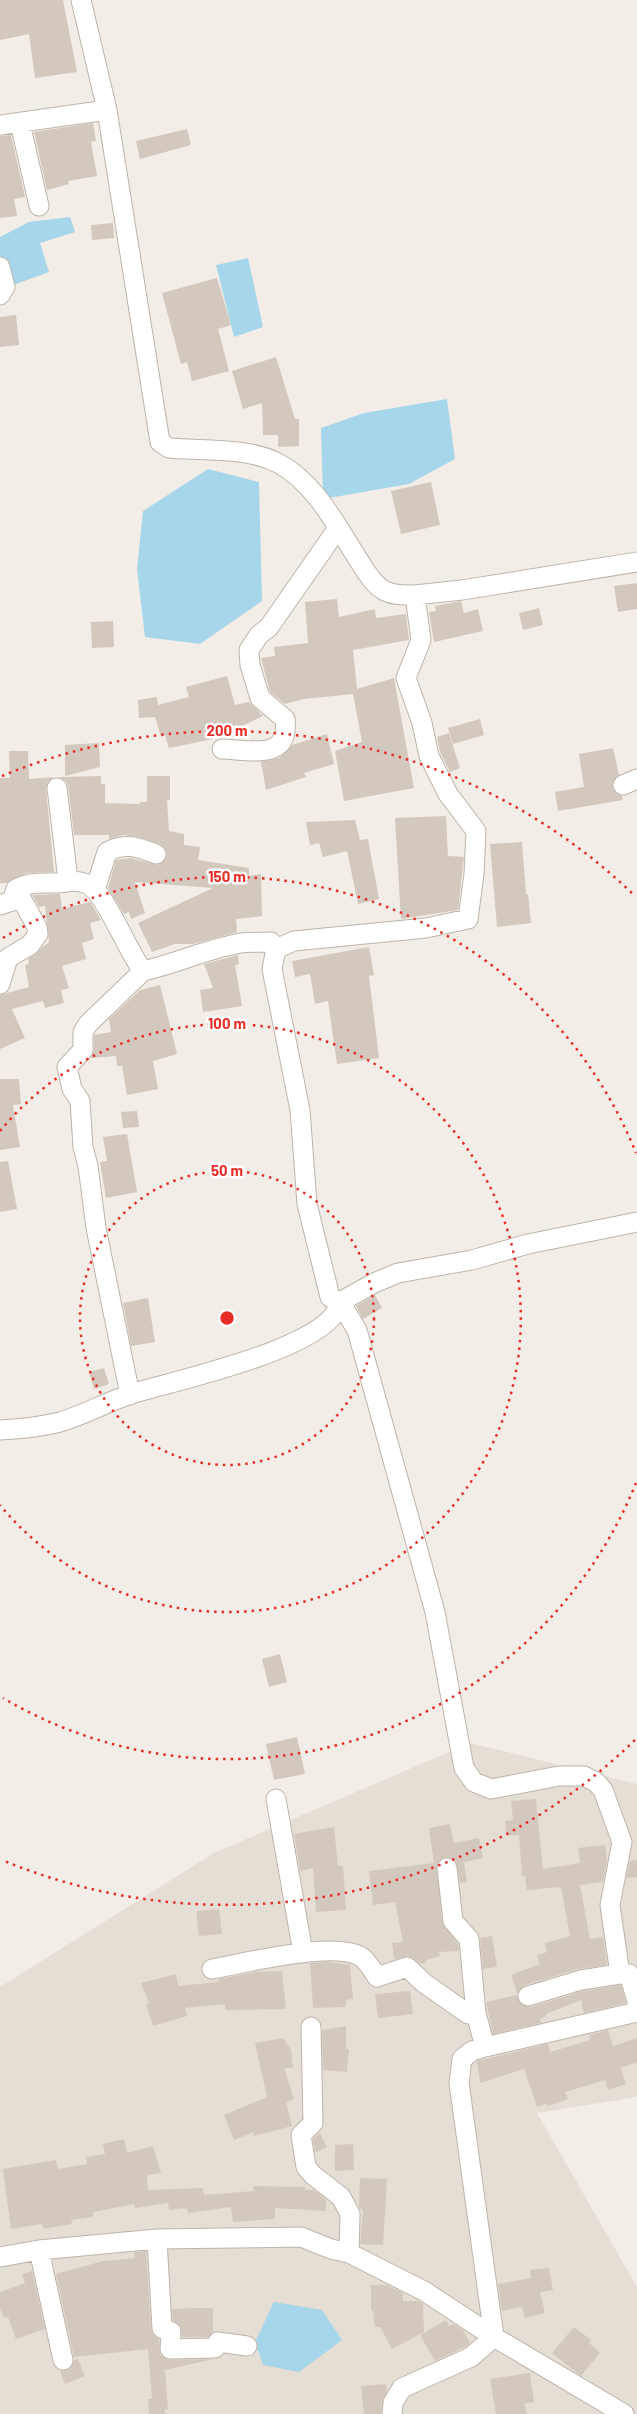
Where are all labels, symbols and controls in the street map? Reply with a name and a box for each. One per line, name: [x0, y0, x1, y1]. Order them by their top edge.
text: 200 m: [206, 721, 248, 739]
text: 150 m: [208, 867, 246, 885]
text: 100 m: [208, 1014, 246, 1032]
text: 50 m: [211, 1161, 243, 1179]
centre of rings: [218, 1309, 236, 1327]

